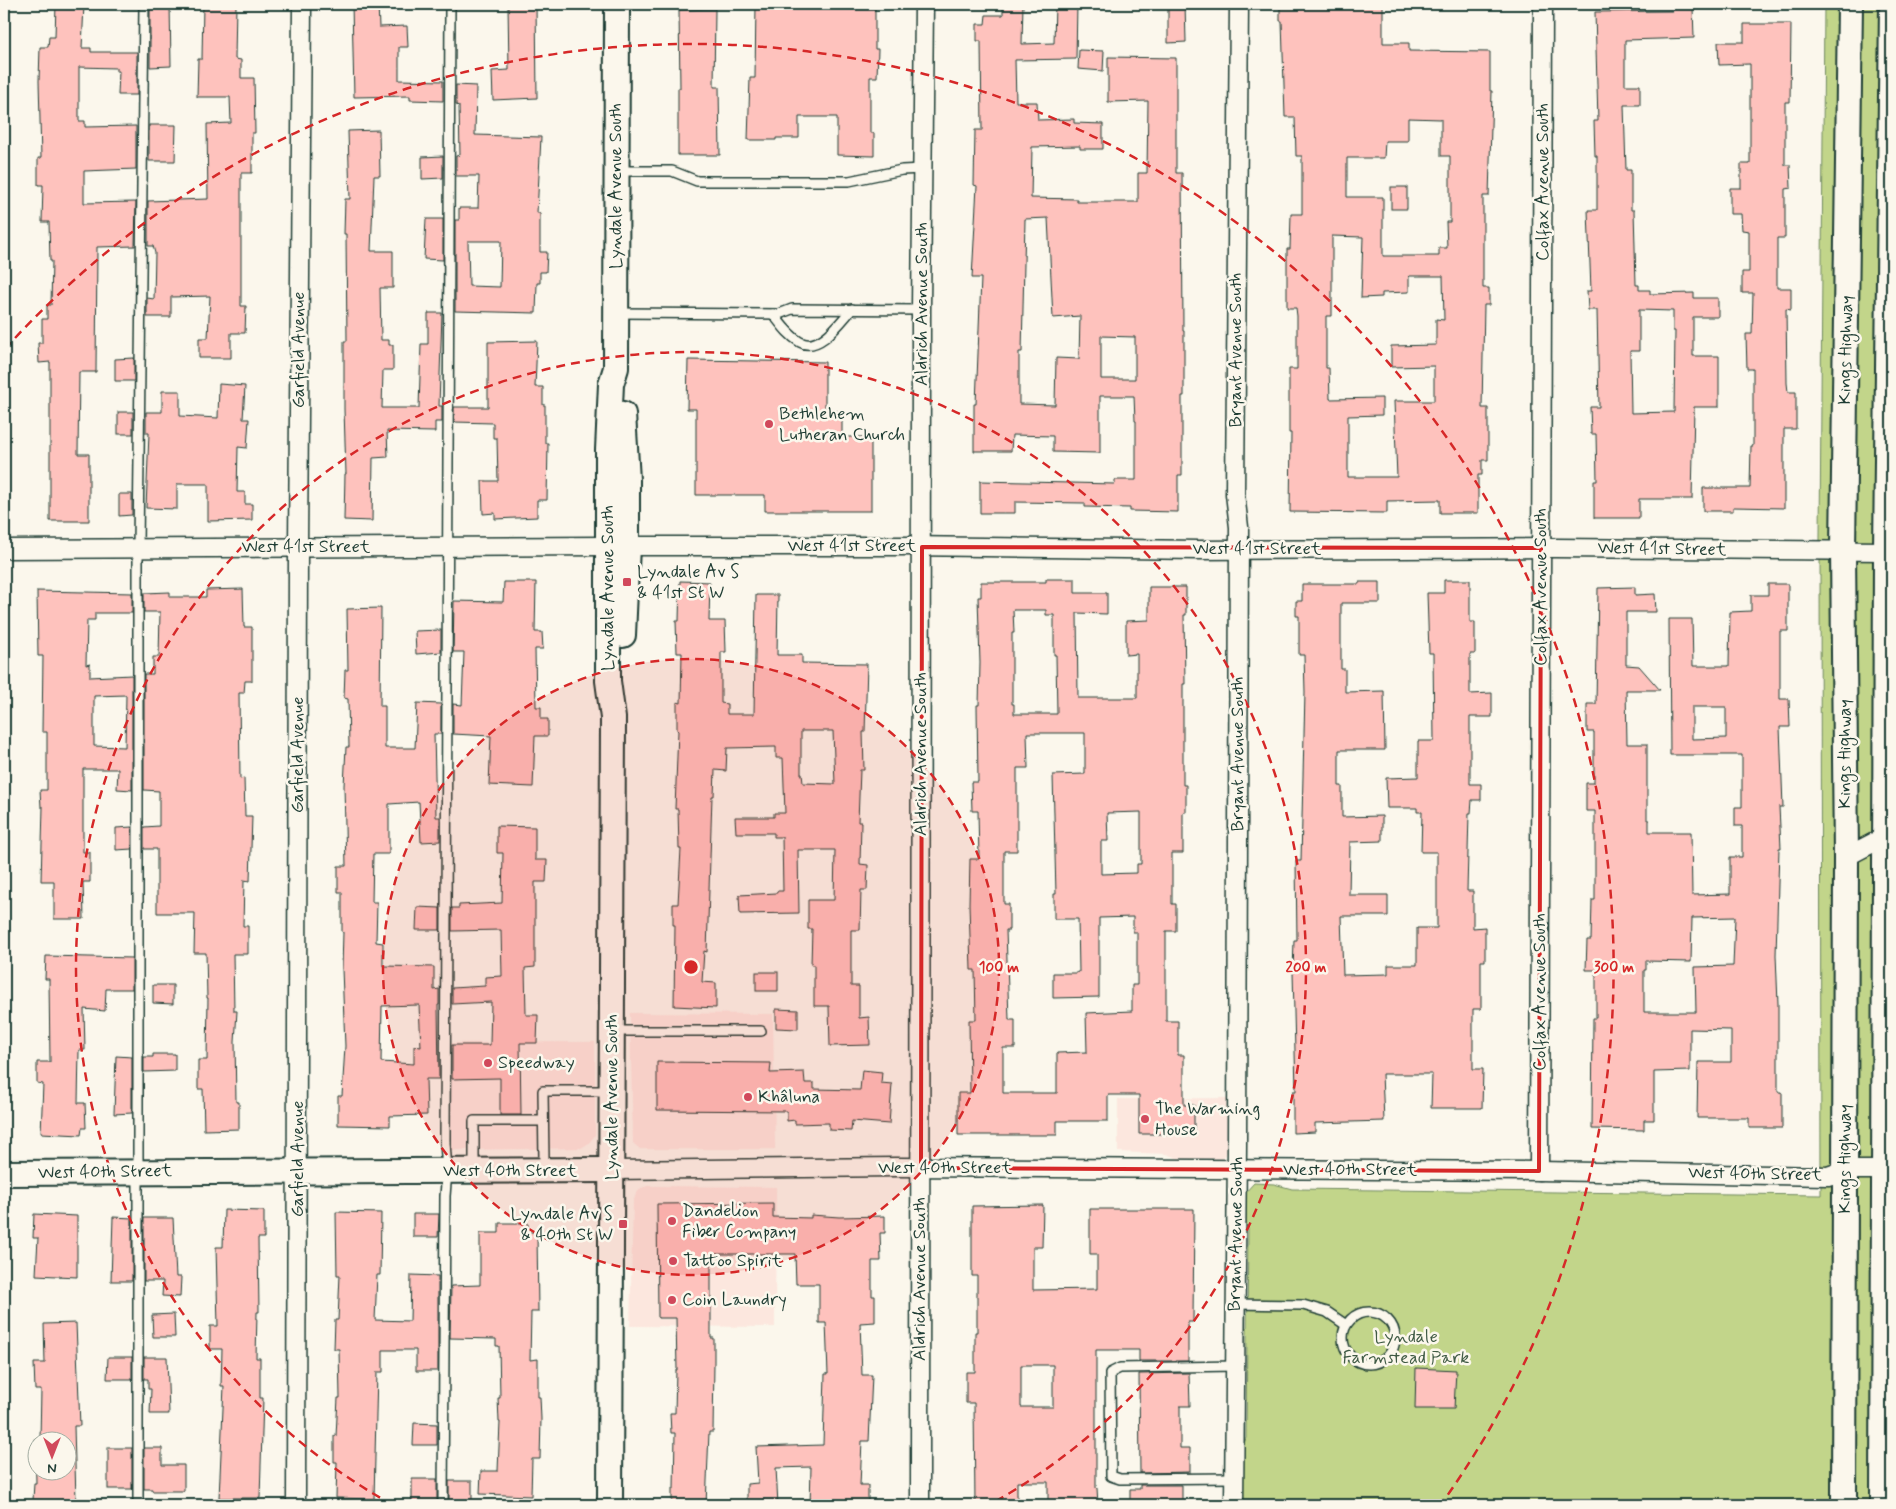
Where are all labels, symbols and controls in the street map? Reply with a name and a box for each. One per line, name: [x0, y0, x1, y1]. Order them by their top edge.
street label: Lyndale Avenue South: [604, 103, 628, 269]
street label: Colfax Avenue South: [1531, 103, 1555, 261]
street label: Aldrich Avenue South: [910, 222, 934, 386]
street label: Bryant Avenue South: [1224, 273, 1248, 427]
street label: Garfield Avenue: [287, 292, 311, 408]
street label: Kings Highway: [1833, 295, 1860, 405]
place label: Bethlehem Lutheran Church: [779, 402, 905, 447]
marker: Bethlehem Lutheran Church: [763, 418, 775, 430]
street label: Lyndale Avenue South: [596, 505, 620, 671]
street label: Colfax Avenue South: [1529, 508, 1553, 666]
street label: West 41st Street: [788, 534, 917, 558]
street label: West 41st Street: [242, 535, 371, 559]
street label: West 41st Street: [1597, 536, 1727, 562]
street label: West 41st Street: [1193, 537, 1322, 561]
place label: Lyndale Av S & 41st St W: [637, 560, 740, 605]
marker: Lyndale Av S & 41st St W: [621, 576, 633, 588]
street label: Aldrich Avenue South: [909, 672, 933, 836]
street label: Bryant Avenue South: [1226, 677, 1250, 831]
street label: Garfield Avenue: [286, 697, 310, 813]
street label: Kings Highway: [1833, 699, 1858, 809]
street label: Colfax Avenue South: [1528, 913, 1552, 1071]
centre of rings: [682, 958, 700, 976]
text: 100 m: [979, 958, 1019, 978]
text: 200 m: [1286, 958, 1327, 978]
text: 300 m: [1594, 958, 1634, 978]
street label: Lyndale Avenue South: [600, 1014, 624, 1180]
place label: Speedway: [498, 1051, 575, 1075]
marker: Speedway: [482, 1057, 494, 1069]
place label: Khâluna: [758, 1085, 820, 1109]
marker: Khâluna: [742, 1091, 754, 1103]
place label: The Warming House: [1155, 1097, 1260, 1142]
street label: Garfield Avenue: [286, 1101, 310, 1217]
street label: Kings Highway: [1833, 1104, 1858, 1214]
marker: The Warming House: [1139, 1113, 1151, 1125]
street label: West 40th Street: [878, 1156, 1012, 1180]
street label: Bryant Avenue South: [1223, 1156, 1249, 1312]
street label: West 40th Street: [1283, 1158, 1417, 1182]
street label: West 40th Street: [38, 1159, 173, 1185]
street label: West 40th Street: [443, 1159, 577, 1183]
street label: West 40th Street: [1688, 1161, 1823, 1187]
street label: Aldrich Avenue South: [908, 1197, 932, 1361]
place label: Dandelion Fiber Company: [682, 1199, 796, 1244]
place label: Lyndale Av S & 40th St W: [510, 1202, 613, 1247]
marker: Dandelion Fiber Company: [666, 1215, 678, 1227]
marker: Lyndale Av S & 40th St W: [617, 1218, 629, 1230]
place label: Tattoo Spirit: [683, 1249, 783, 1273]
marker: Tattoo Spirit: [667, 1255, 679, 1267]
place label: Coin Laundry: [682, 1288, 787, 1312]
marker: Coin Laundry: [666, 1294, 678, 1306]
park label: Lyndale Farmstead Park: [1343, 1325, 1469, 1370]
north arrow: [28, 1432, 78, 1482]
text: N: [47, 1459, 57, 1477]

